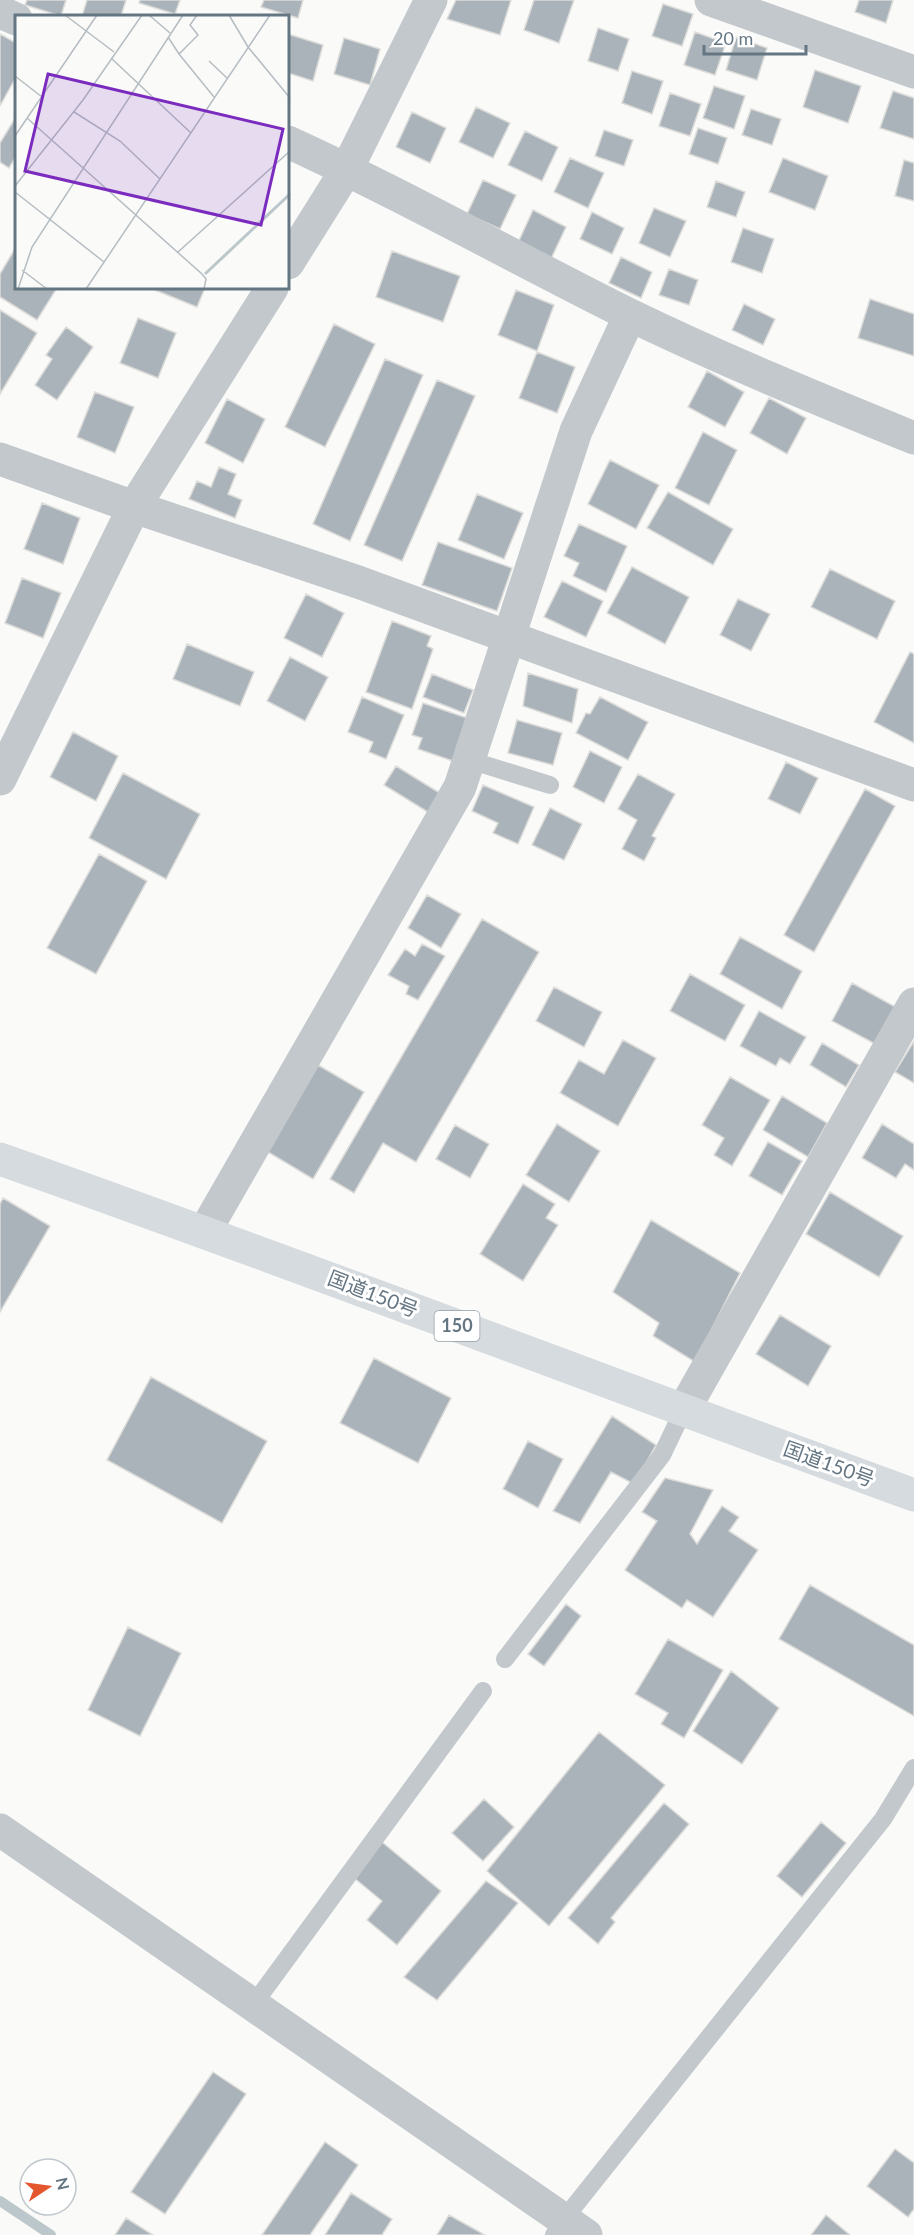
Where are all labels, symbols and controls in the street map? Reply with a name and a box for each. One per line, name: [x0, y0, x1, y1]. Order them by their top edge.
inset map: [15, 15, 290, 290]
scale bar: [704, 18, 806, 56]
text: 20 m: [713, 27, 753, 49]
street label: 国道150号: [325, 1265, 422, 1321]
road number: 150: [434, 1311, 480, 1341]
street label: 国道150号: [781, 1436, 878, 1491]
north arrow: [18, 2157, 78, 2217]
text: N: [52, 2175, 74, 2192]

